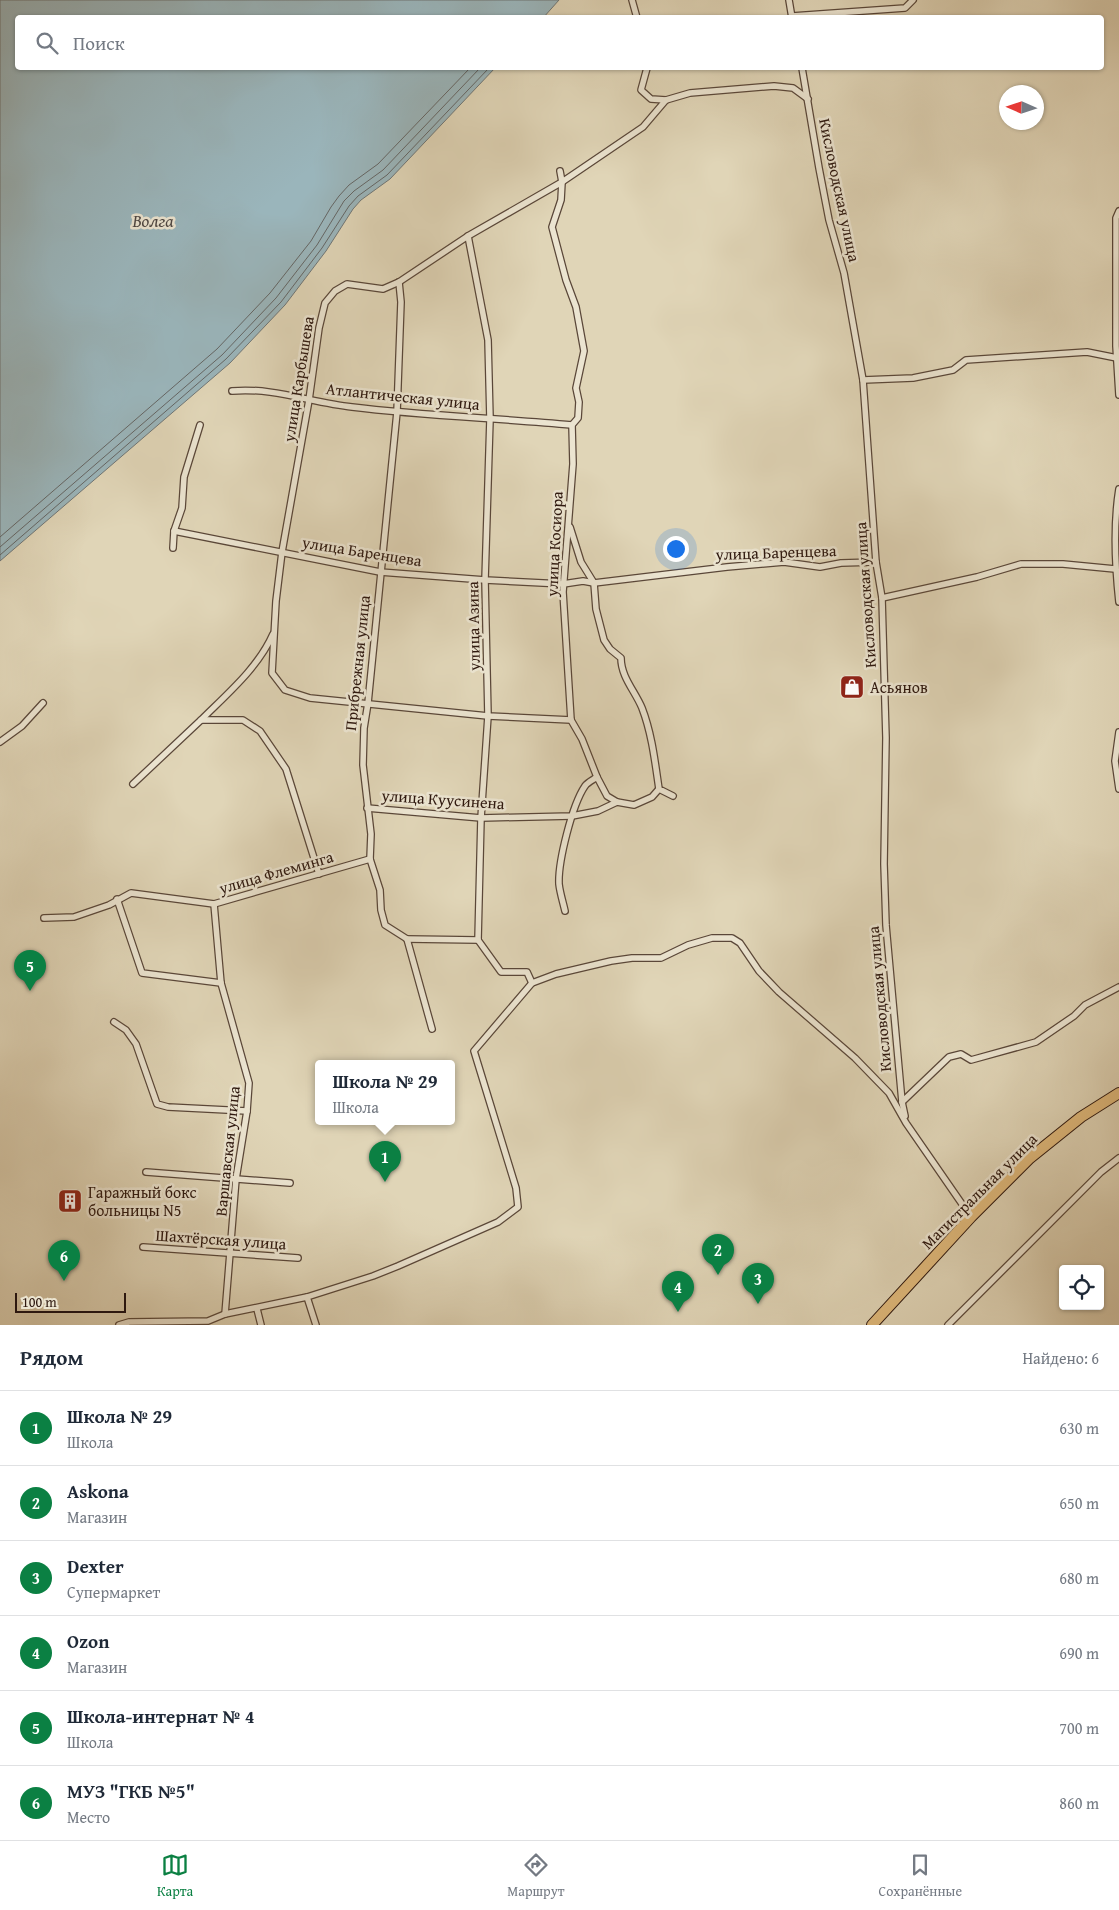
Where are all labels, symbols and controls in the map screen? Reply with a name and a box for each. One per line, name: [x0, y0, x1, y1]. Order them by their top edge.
search box: [15, 15, 1104, 70]
icon: search: [33, 29, 61, 57]
text: Поиск: [73, 29, 125, 57]
north arrow: [999, 85, 1044, 130]
street label: Кисловодская улица: [813, 116, 867, 264]
water label: Волга: [131, 207, 174, 234]
street label: улица Карбышева: [276, 314, 320, 445]
street label: Атлантическая улица: [325, 376, 481, 416]
street label: улица Косиора: [539, 490, 569, 598]
street label: Кисловодская улица: [848, 521, 882, 669]
street label: улица Баренцева: [299, 530, 424, 572]
your location: [663, 536, 689, 562]
street label: улица Баренцева: [714, 538, 837, 566]
street label: улица Азина: [460, 581, 486, 672]
street label: Прибрежная улица: [338, 594, 376, 732]
shop icon: Асьянов: [839, 674, 865, 700]
place label: Асьянов: [870, 675, 928, 699]
street label: улица Куусинена: [380, 783, 506, 815]
street label: улица Флеминга: [215, 844, 336, 900]
street label: Кисловодская улица: [861, 925, 897, 1073]
pin: 5: [14, 950, 46, 991]
popup: [315, 1060, 455, 1125]
text: Школа № 29: [332, 1067, 438, 1095]
street label: Варшавская улица: [208, 1084, 246, 1217]
text: Школа: [332, 1095, 379, 1119]
street label: Магистральная улица: [915, 1127, 1043, 1255]
pin: 1: [369, 1141, 401, 1182]
place label: Гаражный бокс больницы N5: [88, 1180, 197, 1222]
building icon: Гаражный бокс больницы N5: [57, 1188, 83, 1214]
street label: Шахтёрская улица: [155, 1222, 288, 1256]
pin: 2: [702, 1234, 734, 1275]
pin: 6: [48, 1240, 80, 1281]
pin: 3: [742, 1263, 774, 1304]
map controls: [1059, 1265, 1104, 1310]
button: locate: [1059, 1265, 1104, 1310]
pin: 4: [662, 1271, 694, 1312]
scale bar: [15, 1290, 126, 1313]
text: 100 m: [22, 1292, 57, 1312]
text: Рядом: [20, 1342, 83, 1373]
text: Найдено: 6: [1022, 1346, 1099, 1370]
text: Школа № 29: [67, 1402, 172, 1430]
text: 1: [32, 1416, 40, 1440]
text: 630 m: [1059, 1416, 1099, 1440]
text: Школа: [67, 1430, 113, 1454]
text: Askona: [67, 1477, 129, 1505]
text: 2: [32, 1491, 40, 1515]
text: 650 m: [1059, 1491, 1099, 1515]
text: Магазин: [67, 1505, 127, 1529]
text: Dexter: [67, 1552, 124, 1580]
text: 3: [32, 1566, 40, 1590]
text: 680 m: [1059, 1566, 1099, 1590]
text: Супермаркет: [67, 1580, 160, 1604]
text: Ozon: [67, 1627, 109, 1655]
text: 4: [32, 1641, 40, 1665]
text: 690 m: [1059, 1641, 1099, 1665]
text: Магазин: [67, 1655, 127, 1679]
text: Школа-интернат № 4: [67, 1702, 255, 1730]
text: 5: [32, 1716, 40, 1740]
text: 700 m: [1059, 1716, 1099, 1740]
text: Школа: [67, 1730, 113, 1754]
text: МУЗ "ГКБ №5": [67, 1777, 195, 1805]
text: 6: [32, 1791, 40, 1815]
text: 860 m: [1059, 1791, 1099, 1815]
text: Место: [67, 1805, 110, 1829]
tab: Карта: [157, 1851, 193, 1901]
tab: Маршрут: [507, 1851, 565, 1901]
tab: Сохранённые: [879, 1851, 962, 1901]

